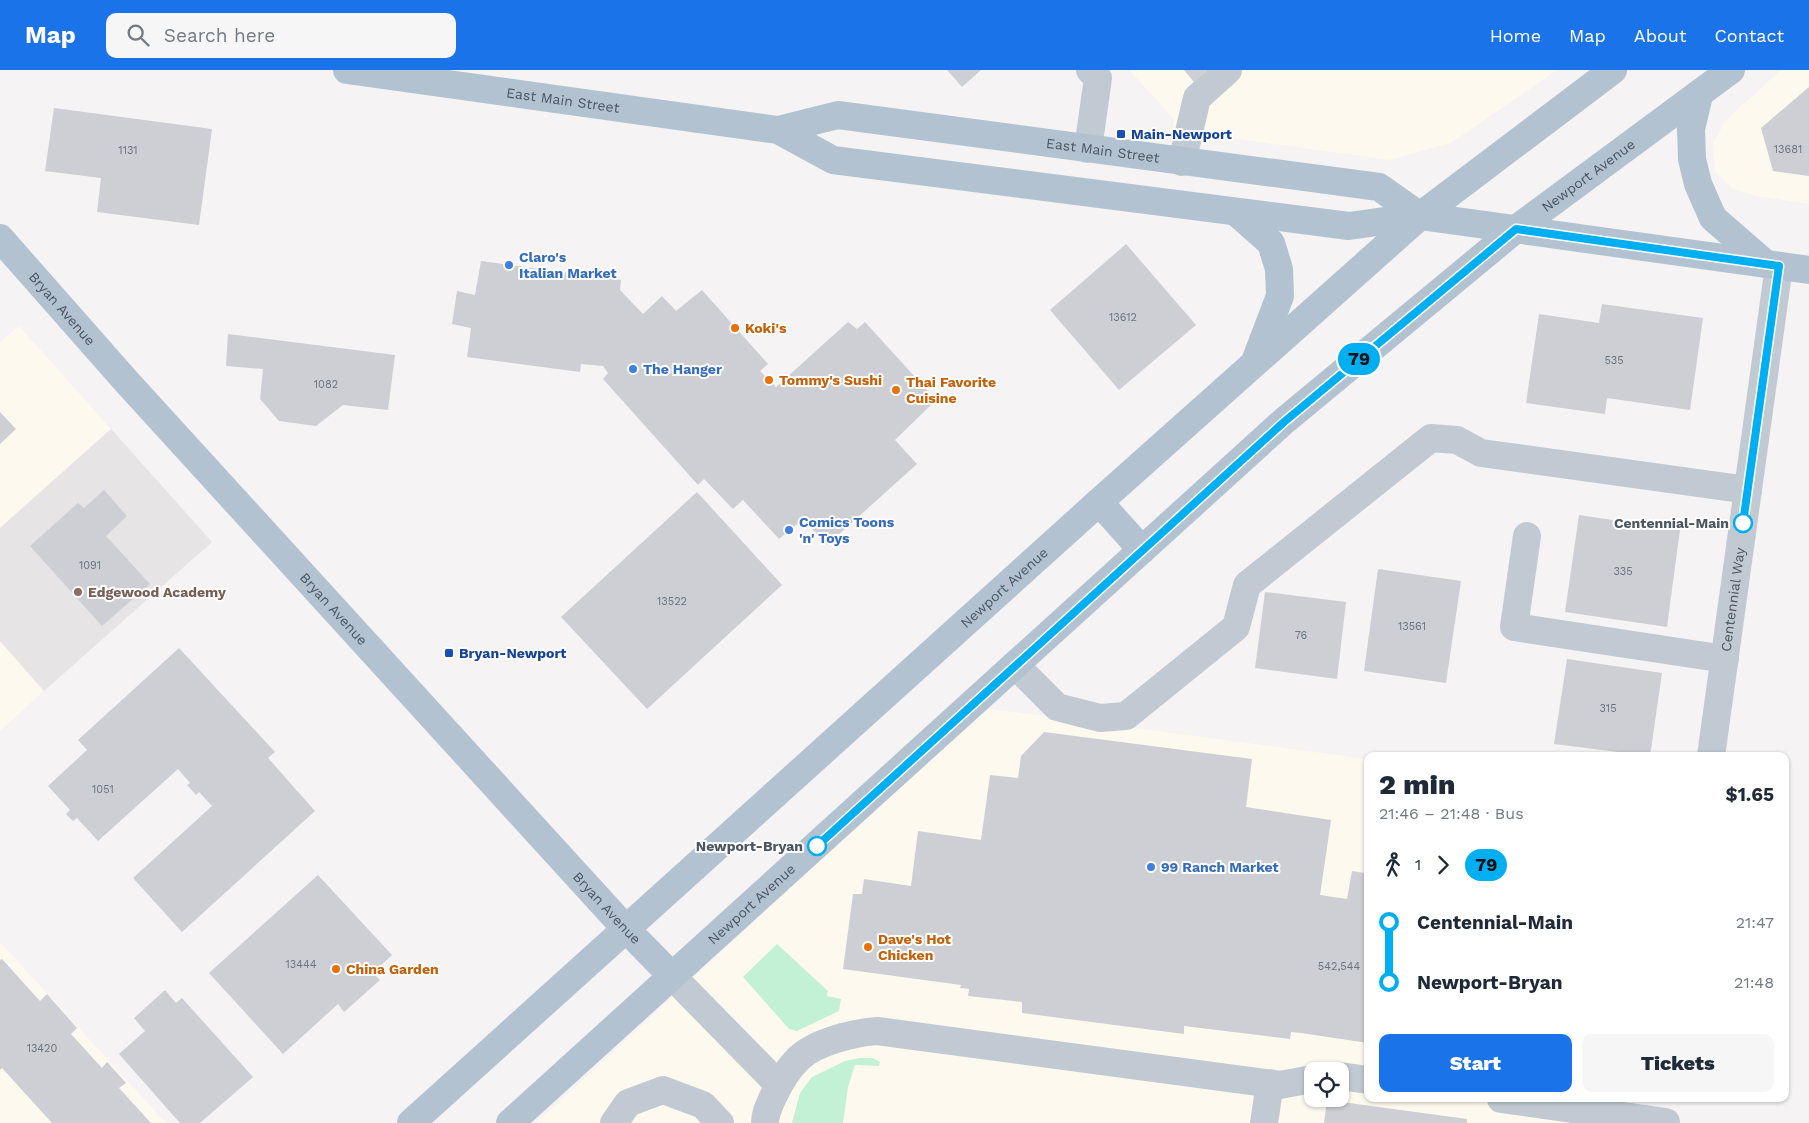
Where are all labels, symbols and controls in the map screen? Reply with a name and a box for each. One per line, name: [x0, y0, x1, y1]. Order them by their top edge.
search box: [106, 13, 456, 58]
text: Map: [25, 21, 76, 49]
icon: search: [124, 21, 152, 49]
text: Search here: [164, 24, 275, 47]
text: Home: [1490, 25, 1541, 46]
text: Map: [1569, 25, 1606, 46]
text: About: [1634, 25, 1686, 46]
text: Contact: [1714, 25, 1784, 46]
street label: East Main Street: [505, 84, 621, 116]
place label: Main-Newport: [1131, 126, 1232, 142]
marker: Main-Newport: [1115, 128, 1127, 140]
street label: East Main Street: [1045, 135, 1161, 166]
street label: Newport Avenue: [1539, 136, 1638, 215]
house number: 13681: [1774, 143, 1802, 156]
house number: 1131: [118, 144, 138, 157]
place label: Claro's Italian Market: [519, 249, 617, 281]
marker: Claro's Italian Market: [503, 259, 515, 271]
street label: Bryan Avenue: [26, 269, 99, 348]
house number: 13612: [1109, 311, 1137, 324]
place label: Koki's: [745, 320, 787, 336]
marker: Koki's: [729, 322, 741, 334]
line badge: 79: [1336, 343, 1382, 375]
text: 79: [1348, 348, 1370, 369]
house number: 535: [1604, 354, 1624, 367]
place label: The Hanger: [643, 361, 722, 377]
marker: The Hanger: [627, 363, 639, 375]
place label: Tommy's Sushi: [779, 372, 882, 388]
marker: Tommy's Sushi: [763, 374, 775, 386]
place label: Thai Favorite Cuisine: [906, 374, 996, 406]
house number: 1082: [314, 378, 338, 391]
marker: Thai Favorite Cuisine: [890, 384, 902, 396]
marker: Centennial-Main: [1733, 513, 1753, 533]
place label: Comics Toons 'n' Toys: [799, 514, 895, 546]
place label: Centennial-Main: [1614, 515, 1729, 531]
marker: Comics Toons 'n' Toys: [783, 524, 795, 536]
street label: Newport Avenue: [957, 544, 1051, 631]
street label: Centennial Way: [1718, 546, 1748, 653]
house number: 1091: [79, 559, 101, 572]
house number: 335: [1613, 565, 1633, 578]
street label: Bryan Avenue: [297, 569, 371, 648]
place label: Edgewood Academy: [88, 584, 226, 600]
marker: Edgewood Academy: [72, 586, 84, 598]
house number: 13522: [657, 595, 687, 608]
house number: 13561: [1398, 620, 1426, 633]
house number: 76: [1295, 629, 1308, 642]
place label: Bryan-Newport: [459, 645, 566, 661]
marker: Bryan-Newport: [443, 647, 455, 659]
house number: 315: [1599, 702, 1617, 715]
text: 2 min: [1379, 768, 1455, 801]
house number: 1051: [92, 783, 114, 796]
text: $1.65: [1725, 783, 1774, 806]
text: 21:46 – 21:48 · Bus: [1379, 804, 1524, 823]
marker: Newport-Bryan: [807, 836, 827, 856]
place label: Newport-Bryan: [696, 838, 803, 854]
icon: walk: [1379, 851, 1407, 879]
icon: forward: [1429, 851, 1457, 879]
text: 79: [1475, 854, 1497, 875]
text: 1: [1415, 855, 1421, 874]
place label: 99 Ranch Market: [1161, 859, 1279, 875]
street label: Newport Avenue: [705, 860, 798, 948]
marker: 99 Ranch Market: [1145, 861, 1157, 873]
street label: Bryan Avenue: [570, 869, 644, 947]
text: Centennial-Main: [1417, 911, 1573, 934]
text: 21:47: [1736, 913, 1774, 932]
place label: Dave's Hot Chicken: [878, 931, 951, 963]
marker: Dave's Hot Chicken: [862, 941, 874, 953]
house number: 13444: [286, 958, 317, 971]
house number: 542,544: [1318, 960, 1360, 973]
place label: China Garden: [346, 961, 439, 977]
marker: China Garden: [330, 963, 342, 975]
text: Newport-Bryan: [1417, 971, 1562, 994]
text: 21:48: [1734, 973, 1774, 992]
button: Start: [1379, 1034, 1572, 1092]
button: Tickets: [1582, 1034, 1774, 1092]
house number: 13420: [27, 1042, 57, 1055]
map controls: [1304, 1062, 1349, 1107]
button: locate: [1304, 1062, 1349, 1107]

